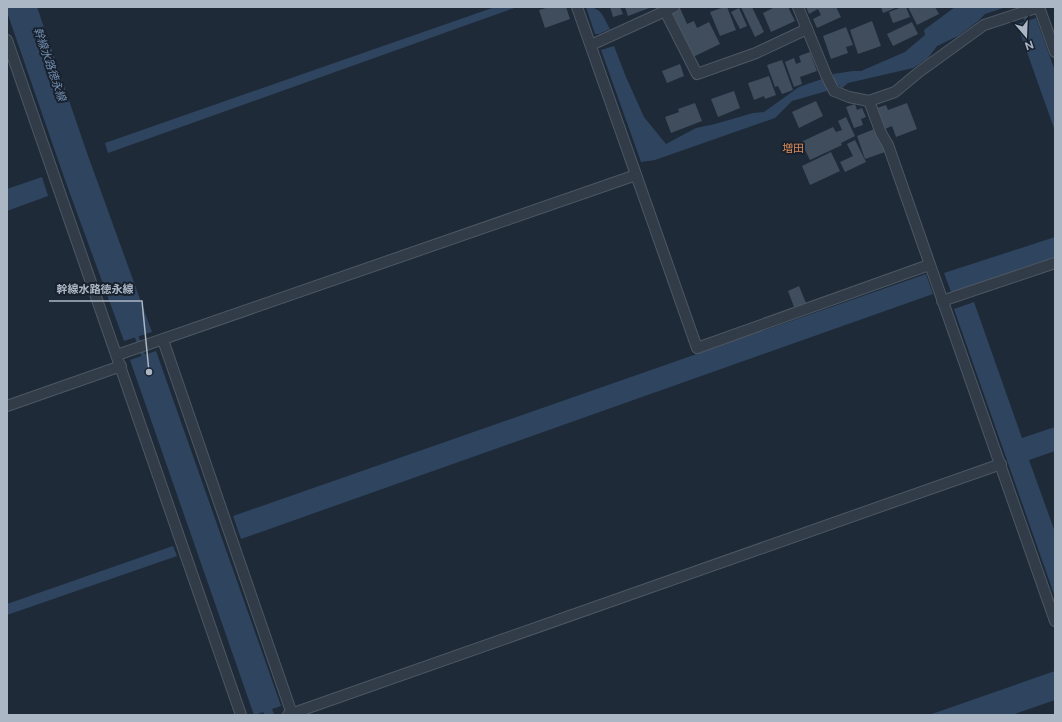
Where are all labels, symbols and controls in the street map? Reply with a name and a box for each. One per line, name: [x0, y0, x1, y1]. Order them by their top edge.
north arrow: [1006, 16, 1046, 56]
water label: 幹線水路徳永線: [32, 26, 69, 104]
text: N: [1023, 38, 1035, 53]
district label: 増田: [782, 142, 804, 154]
callout: 幹線水路徳永線: [49, 278, 142, 301]
text: 幹線水路徳永線: [57, 283, 134, 295]

